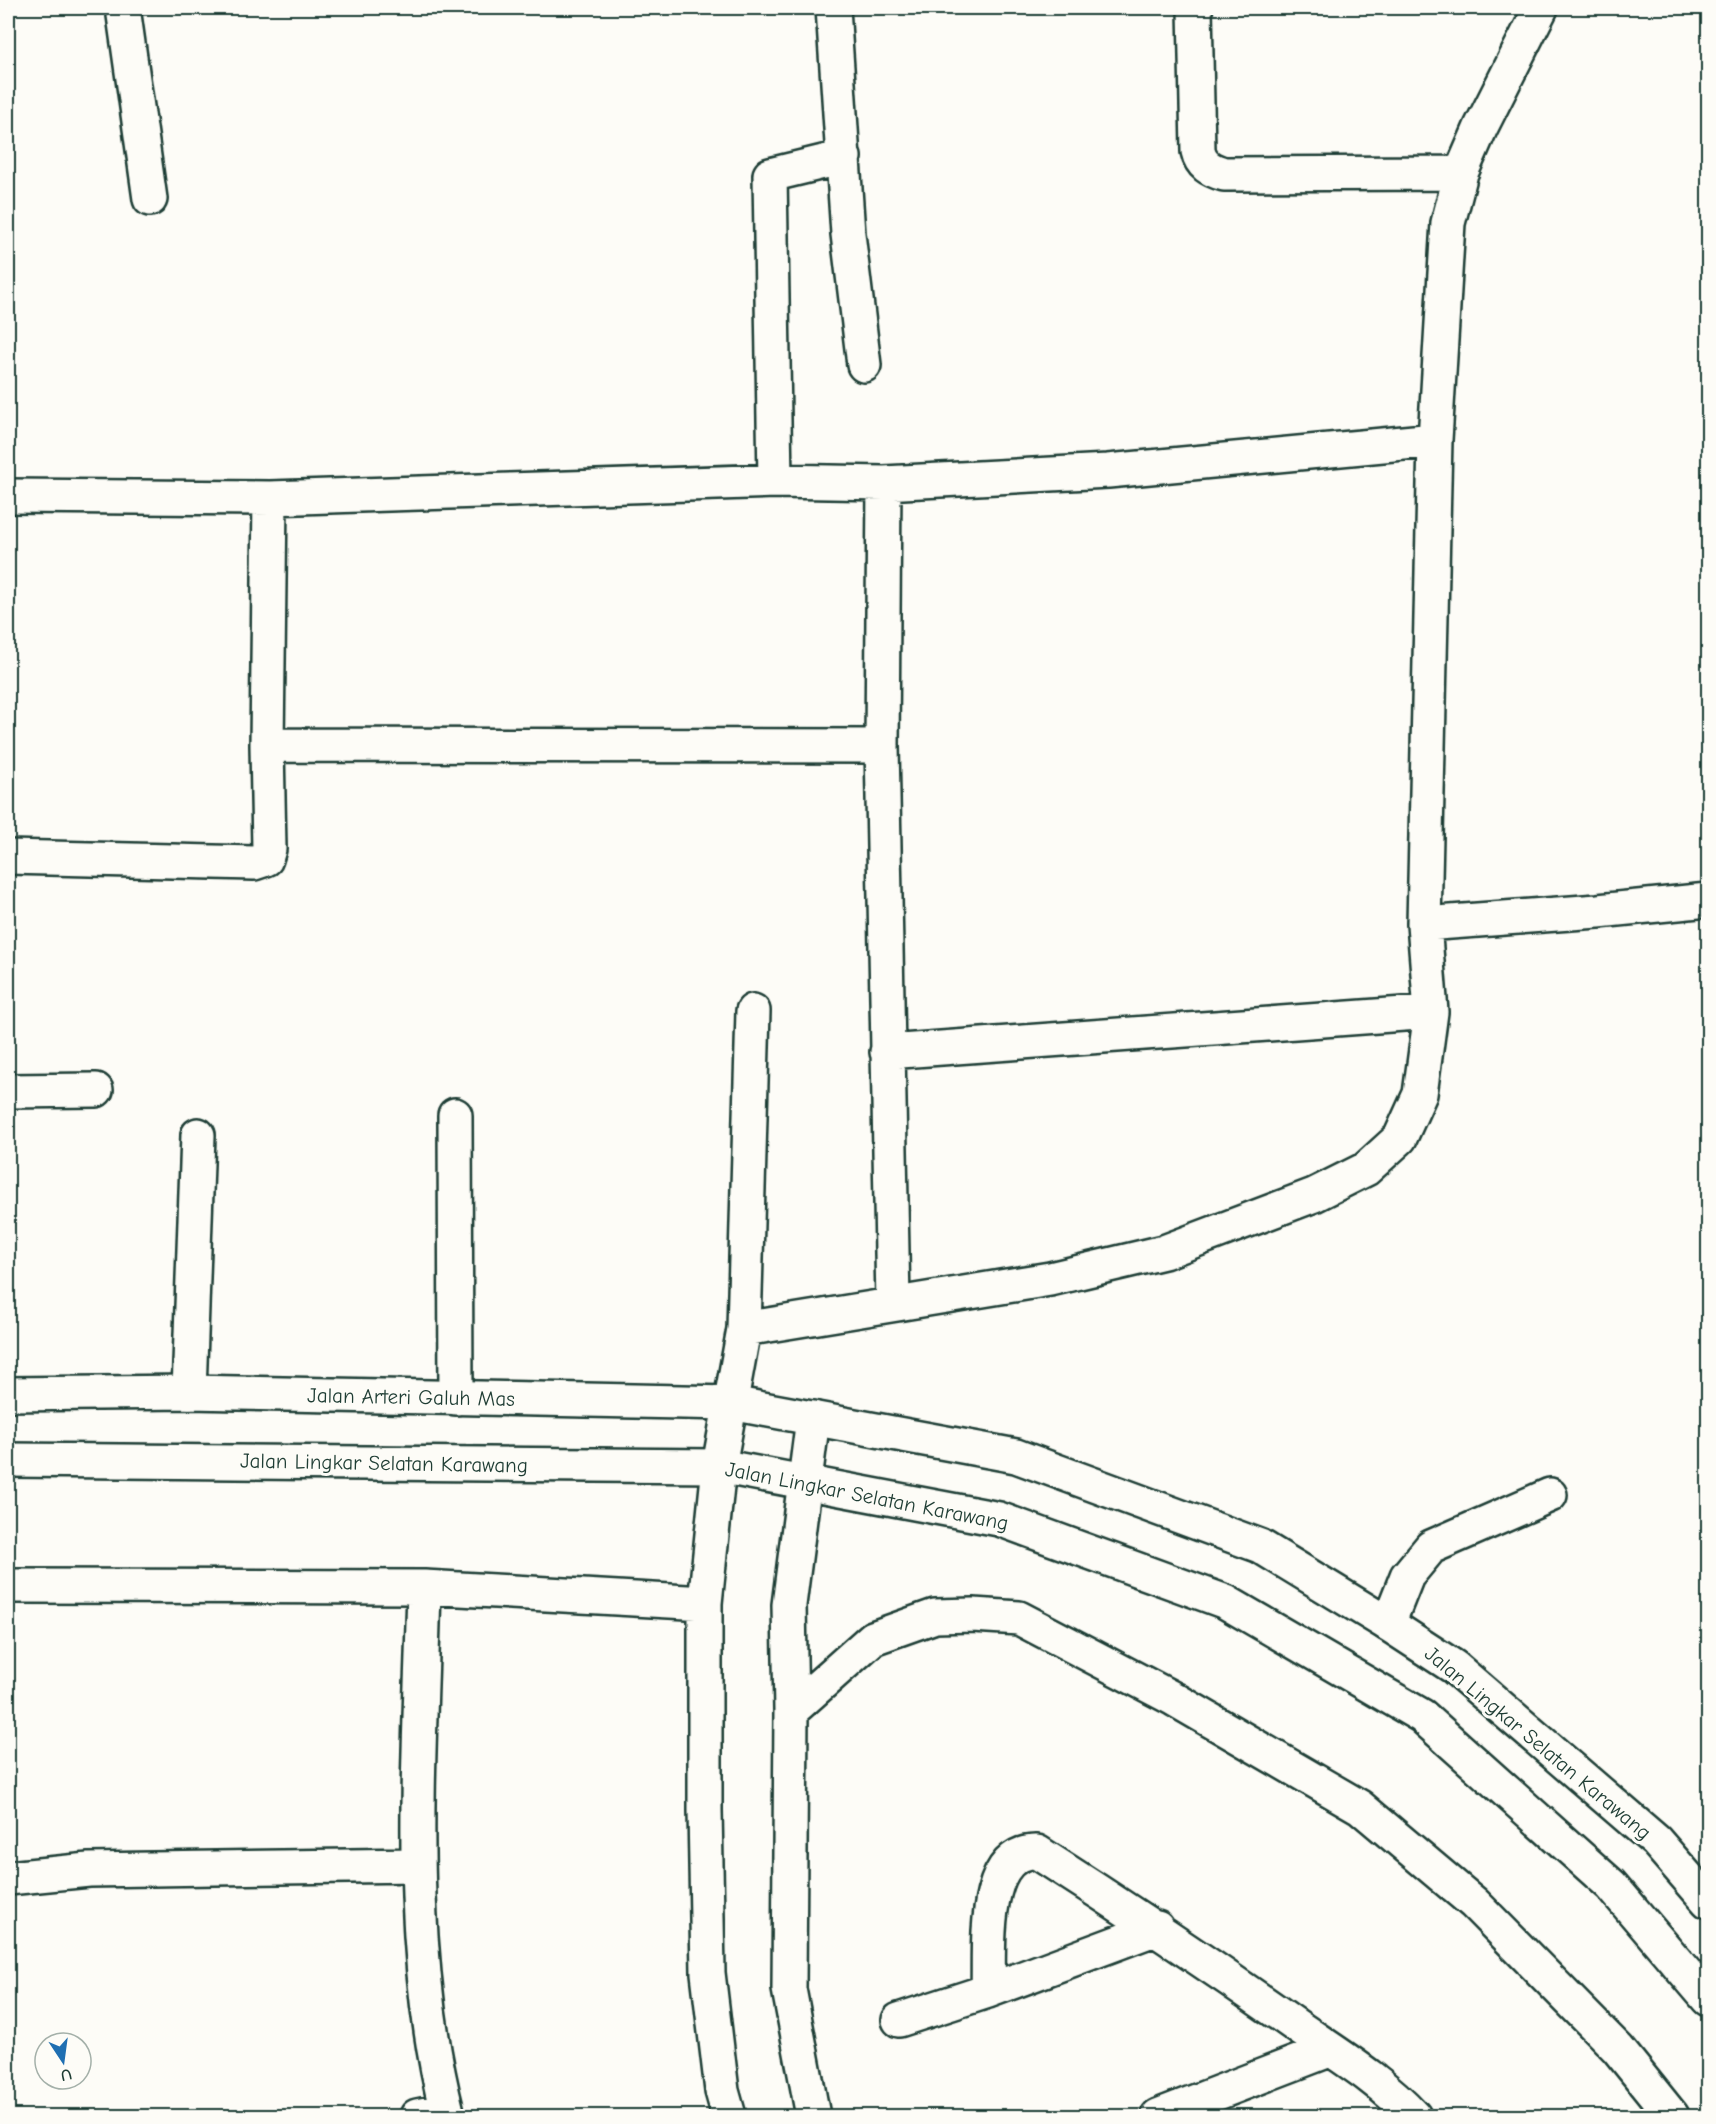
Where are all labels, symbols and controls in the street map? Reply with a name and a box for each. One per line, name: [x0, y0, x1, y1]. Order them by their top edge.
street label: Jalan Arteri Galuh Mas: [307, 1383, 515, 1411]
street label: Jalan Lingkar Selatan Karawang: [240, 1448, 528, 1478]
street label: Jalan Lingkar Selatan Karawang: [723, 1457, 1011, 1535]
street label: Jalan Lingkar Selatan Karawang: [1420, 1641, 1656, 1845]
north arrow: [33, 2031, 93, 2091]
text: U: [59, 2065, 73, 2085]

